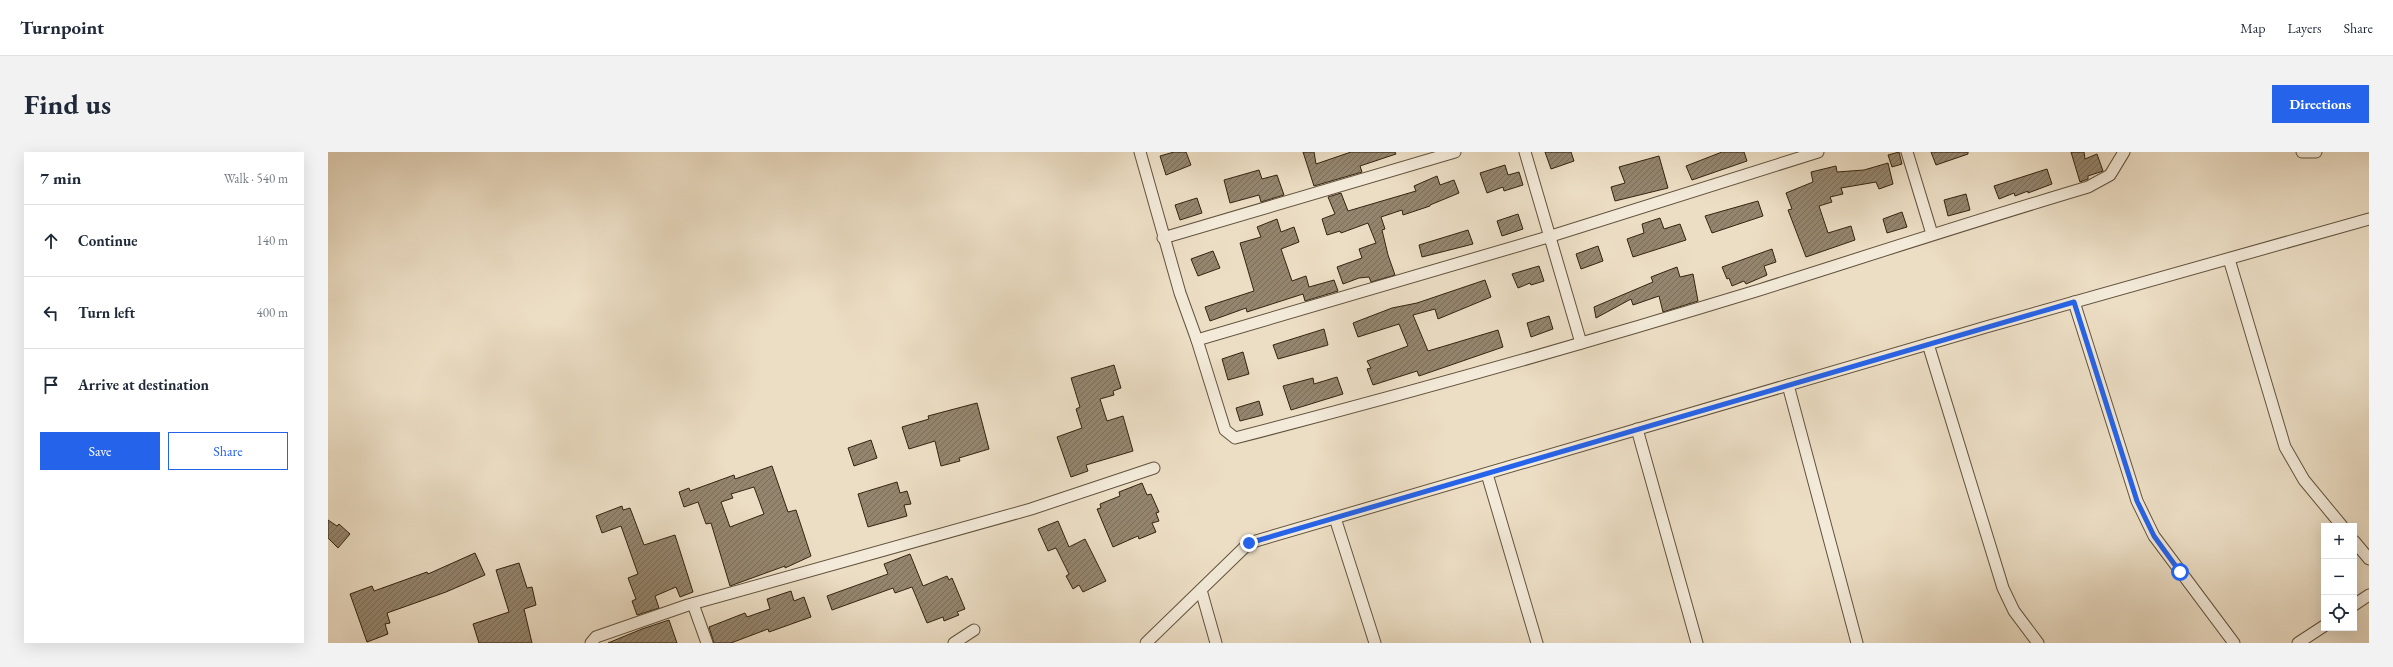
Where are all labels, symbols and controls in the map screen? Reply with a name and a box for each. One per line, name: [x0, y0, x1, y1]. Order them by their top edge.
text: Turnpoint: [20, 15, 104, 40]
text: Map: [2240, 19, 2265, 37]
text: Layers: [2287, 19, 2322, 37]
text: Share: [2344, 19, 2373, 37]
button: Directions: [2272, 85, 2369, 123]
text: Find us: [24, 86, 111, 122]
text: 7 min: [40, 167, 81, 189]
text: Walk · 540 m: [224, 170, 288, 187]
icon: ahead: [40, 230, 62, 252]
text: Continue: [78, 231, 138, 250]
text: 140 m: [257, 232, 288, 249]
icon: left: [40, 302, 62, 324]
text: Turn left: [78, 303, 135, 322]
text: 400 m: [257, 304, 288, 321]
icon: arrive: [40, 374, 62, 396]
text: Arrive at destination: [78, 375, 209, 394]
button: Save: [40, 432, 160, 470]
button: Share: [168, 432, 288, 470]
map controls: [2321, 523, 2357, 631]
button: +: [2321, 523, 2357, 559]
route end: [1240, 534, 1258, 552]
button: −: [2321, 559, 2357, 595]
route start: [2171, 563, 2189, 581]
button: locate: [2321, 595, 2357, 631]

